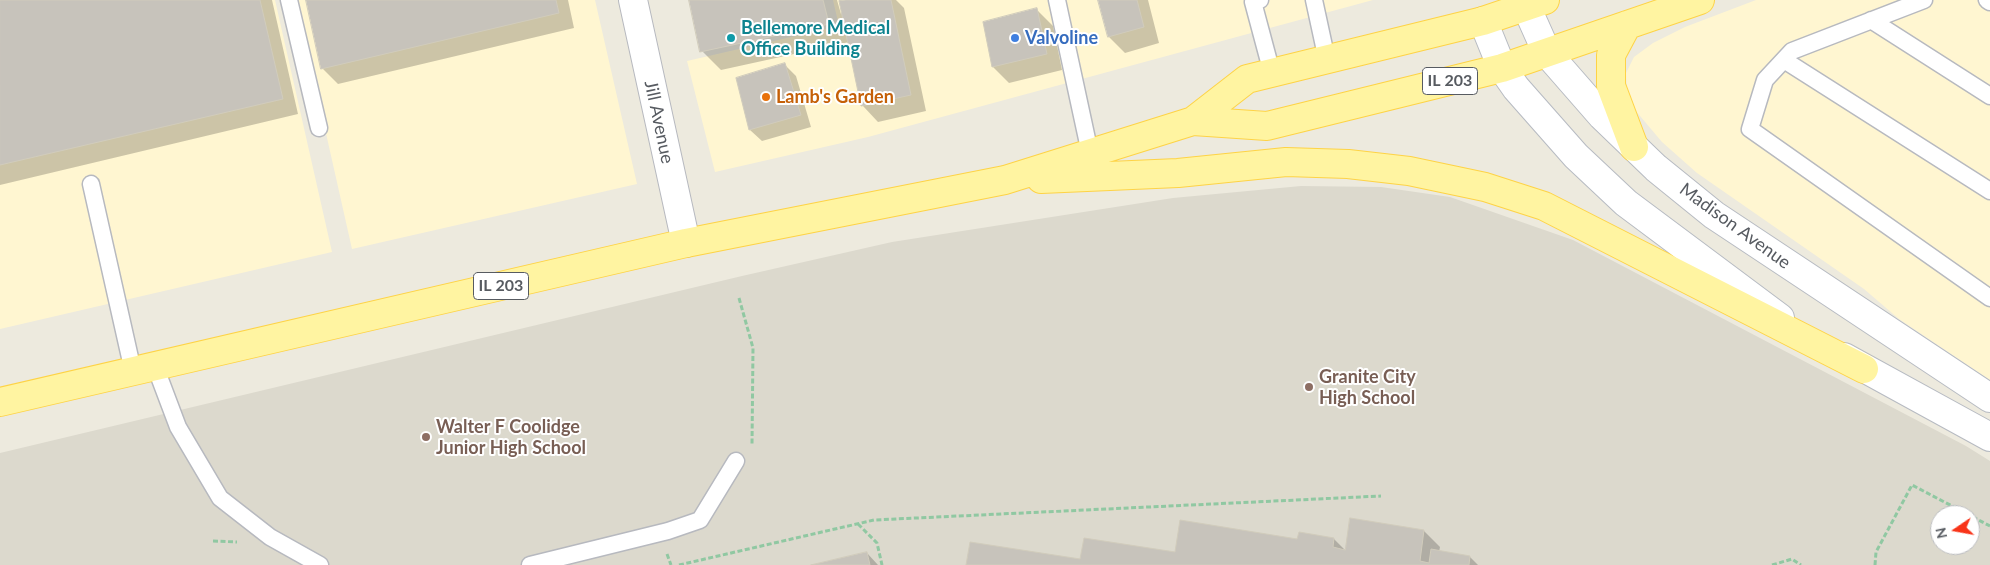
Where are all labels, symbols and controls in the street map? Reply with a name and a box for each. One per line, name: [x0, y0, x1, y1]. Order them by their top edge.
place label: Bellemore Medical Office Building: [741, 17, 890, 59]
place label: Valvoline: [1025, 27, 1098, 49]
marker: Bellemore Medical Office Building: [725, 32, 737, 44]
marker: Valvoline: [1009, 32, 1021, 44]
road number: IL 203: [1422, 68, 1478, 94]
street label: Jill Avenue: [640, 78, 678, 166]
place label: Lamb's Garden: [776, 86, 894, 108]
marker: Lamb's Garden: [760, 91, 772, 103]
street label: Madison Avenue: [1675, 178, 1795, 274]
road number: IL 203: [474, 272, 528, 300]
place label: Granite City High School: [1319, 366, 1416, 408]
marker: Granite City High School: [1303, 381, 1315, 393]
place label: Walter F Coolidge Junior High School: [436, 416, 586, 458]
marker: Walter F Coolidge Junior High School: [420, 431, 432, 443]
north arrow: [1930, 505, 1980, 555]
text: N: [1931, 526, 1950, 540]

